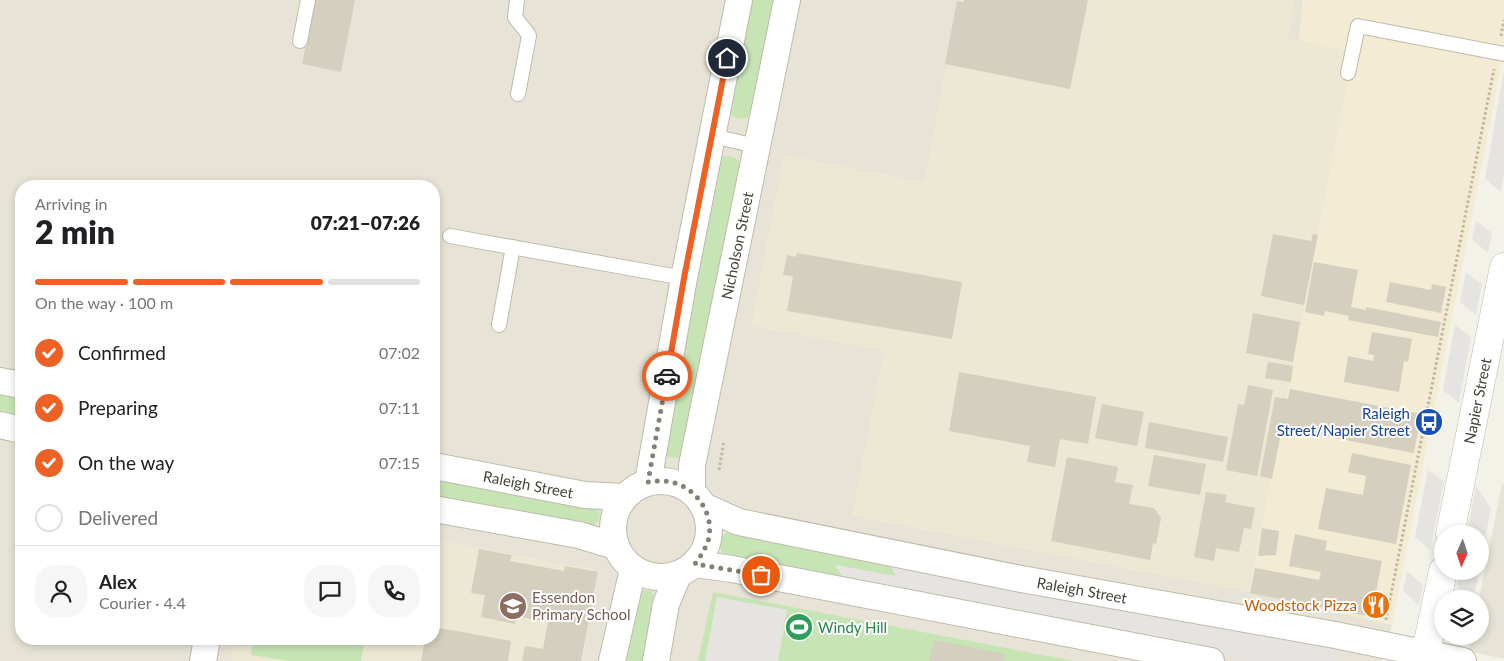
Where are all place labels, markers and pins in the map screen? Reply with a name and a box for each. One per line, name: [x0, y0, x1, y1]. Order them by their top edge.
pin: [706, 37, 748, 79]
place label: Raleigh Street/Napier Street: [1277, 404, 1411, 439]
bus stop icon: Raleigh Street/Napier Street: [1414, 407, 1444, 437]
pin: [740, 554, 782, 596]
place label: Essendon Primary School: [532, 588, 631, 623]
restaurant icon: Woodstock Pizza: [1361, 590, 1391, 620]
school or university icon: Essendon Primary School: [498, 591, 528, 621]
place label: Woodstock Pizza: [1244, 596, 1357, 614]
sports icon: Windy Hill: [784, 612, 814, 642]
place label: Windy Hill: [818, 618, 887, 636]

